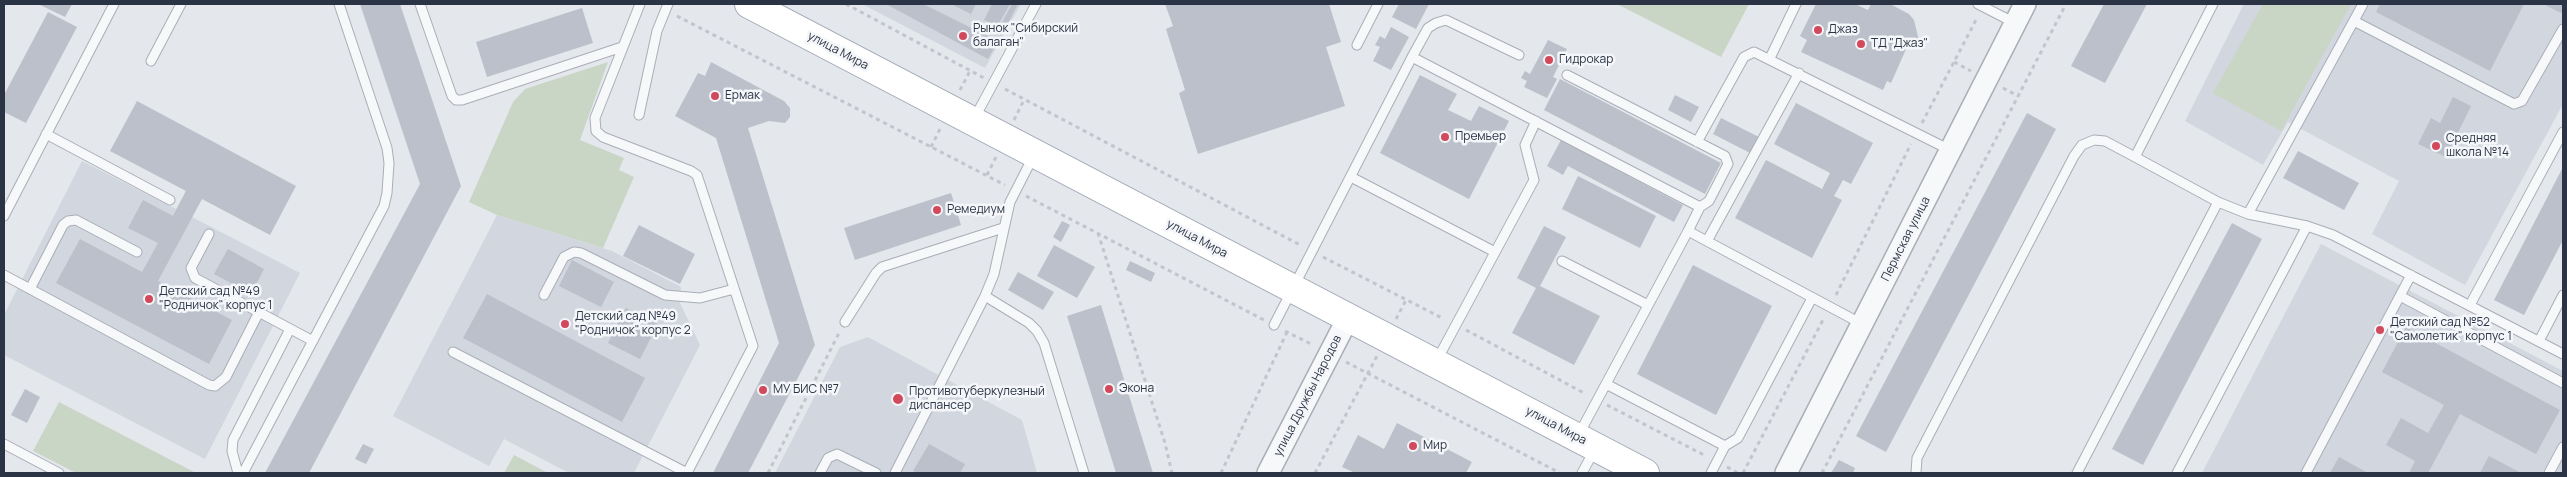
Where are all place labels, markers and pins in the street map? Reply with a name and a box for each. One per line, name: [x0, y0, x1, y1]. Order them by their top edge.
place label: Рынок "Сибирский балаган": [973, 22, 1078, 50]
place label: Джаз: [1828, 23, 1858, 37]
marker: Джаз: [1812, 24, 1824, 36]
marker: Рынок "Сибирский балаган": [957, 30, 969, 42]
place label: ТД "Джаз": [1871, 37, 1928, 51]
marker: ТД "Джаз": [1855, 38, 1867, 50]
place label: Гидрокар: [1559, 53, 1613, 67]
marker: Гидрокар: [1543, 54, 1555, 66]
place label: Ермак: [725, 89, 760, 103]
marker: Ермак: [709, 90, 721, 102]
place label: Премьер: [1455, 130, 1506, 144]
marker: Премьер: [1439, 131, 1451, 143]
place label: Средняя школа №14: [2446, 132, 2509, 160]
marker: Средняя школа №14: [2430, 140, 2442, 152]
place label: Ремедиум: [947, 203, 1005, 217]
marker: Ремедиум: [931, 204, 943, 216]
place label: Детский сад №49 "Родничок" корпус 1: [159, 285, 273, 313]
marker: Детский сад №49 "Родничок" корпус 1: [143, 293, 155, 305]
place label: Детский сад №49 "Родничок" корпус 2: [575, 310, 691, 338]
place label: Детский сад №52 "Самолетик" корпус 1: [2390, 316, 2512, 344]
marker: Детский сад №49 "Родничок" корпус 2: [559, 318, 571, 330]
marker: Детский сад №52 "Самолетик" корпус 1: [2374, 324, 2386, 336]
place label: Экона: [1119, 382, 1154, 396]
place label: МУ БИС №7: [773, 383, 839, 397]
marker: Экона: [1103, 383, 1115, 395]
marker: МУ БИС №7: [757, 384, 769, 396]
place label: Противотуберкулезный диспансер: [909, 385, 1045, 413]
marker: Противотуберкулезный диспансер: [891, 392, 905, 406]
place label: Мир: [1423, 439, 1447, 453]
marker: Мир: [1407, 440, 1419, 452]

